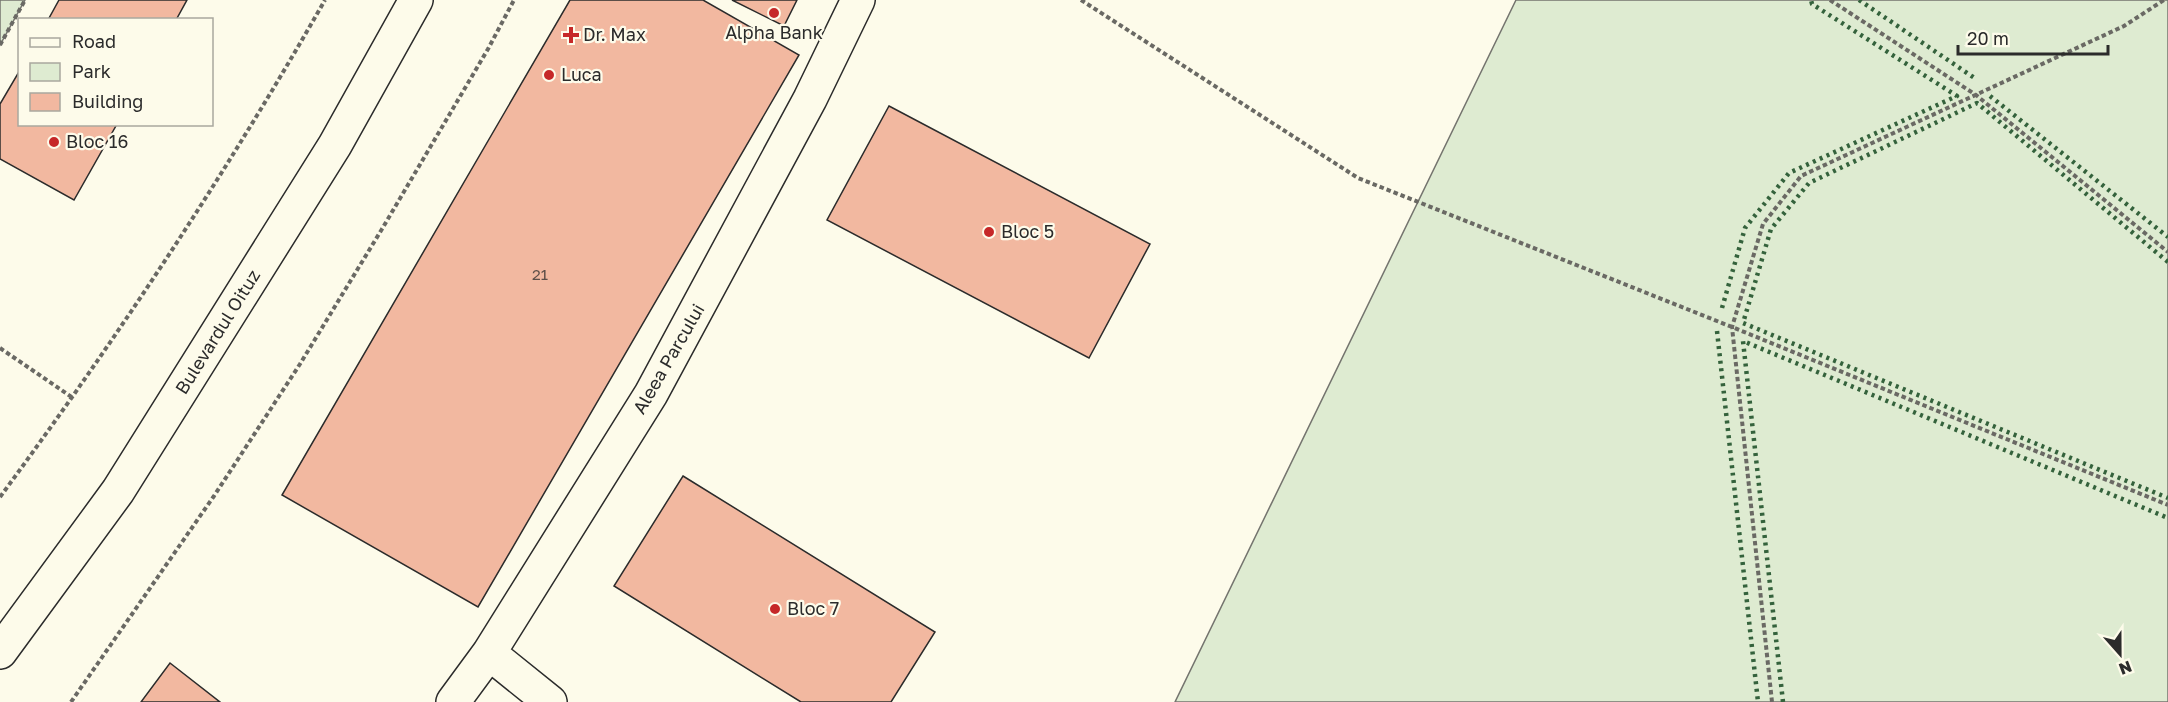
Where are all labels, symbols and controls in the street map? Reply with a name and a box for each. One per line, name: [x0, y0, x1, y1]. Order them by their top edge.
marker: Alpha Bank: [767, 6, 781, 20]
legend: [18, 18, 213, 126]
scale bar: [1958, 18, 2108, 56]
place label: Alpha Bank: [725, 21, 823, 43]
place label: Dr. Max: [583, 23, 646, 45]
text: 20 m: [1967, 27, 2009, 49]
marker: Dr. Max: [564, 28, 578, 42]
text: Road: [72, 30, 116, 52]
text: Park: [72, 60, 111, 82]
place label: Luca: [561, 63, 602, 85]
marker: Luca: [542, 68, 556, 82]
text: Building: [72, 90, 143, 112]
place label: Bloc 16: [66, 130, 128, 152]
marker: Bloc 16: [47, 135, 61, 149]
place label: Bloc 5: [1001, 220, 1054, 242]
marker: Bloc 5: [982, 225, 996, 239]
street label: Bulevardul Oituz: [170, 265, 264, 398]
house number: 21: [532, 265, 548, 283]
street label: Aleea Parcului: [628, 299, 709, 418]
place label: Bloc 7: [787, 597, 839, 619]
marker: Bloc 7: [768, 602, 782, 616]
north arrow: [2090, 624, 2150, 684]
text: N: [2116, 656, 2135, 680]

